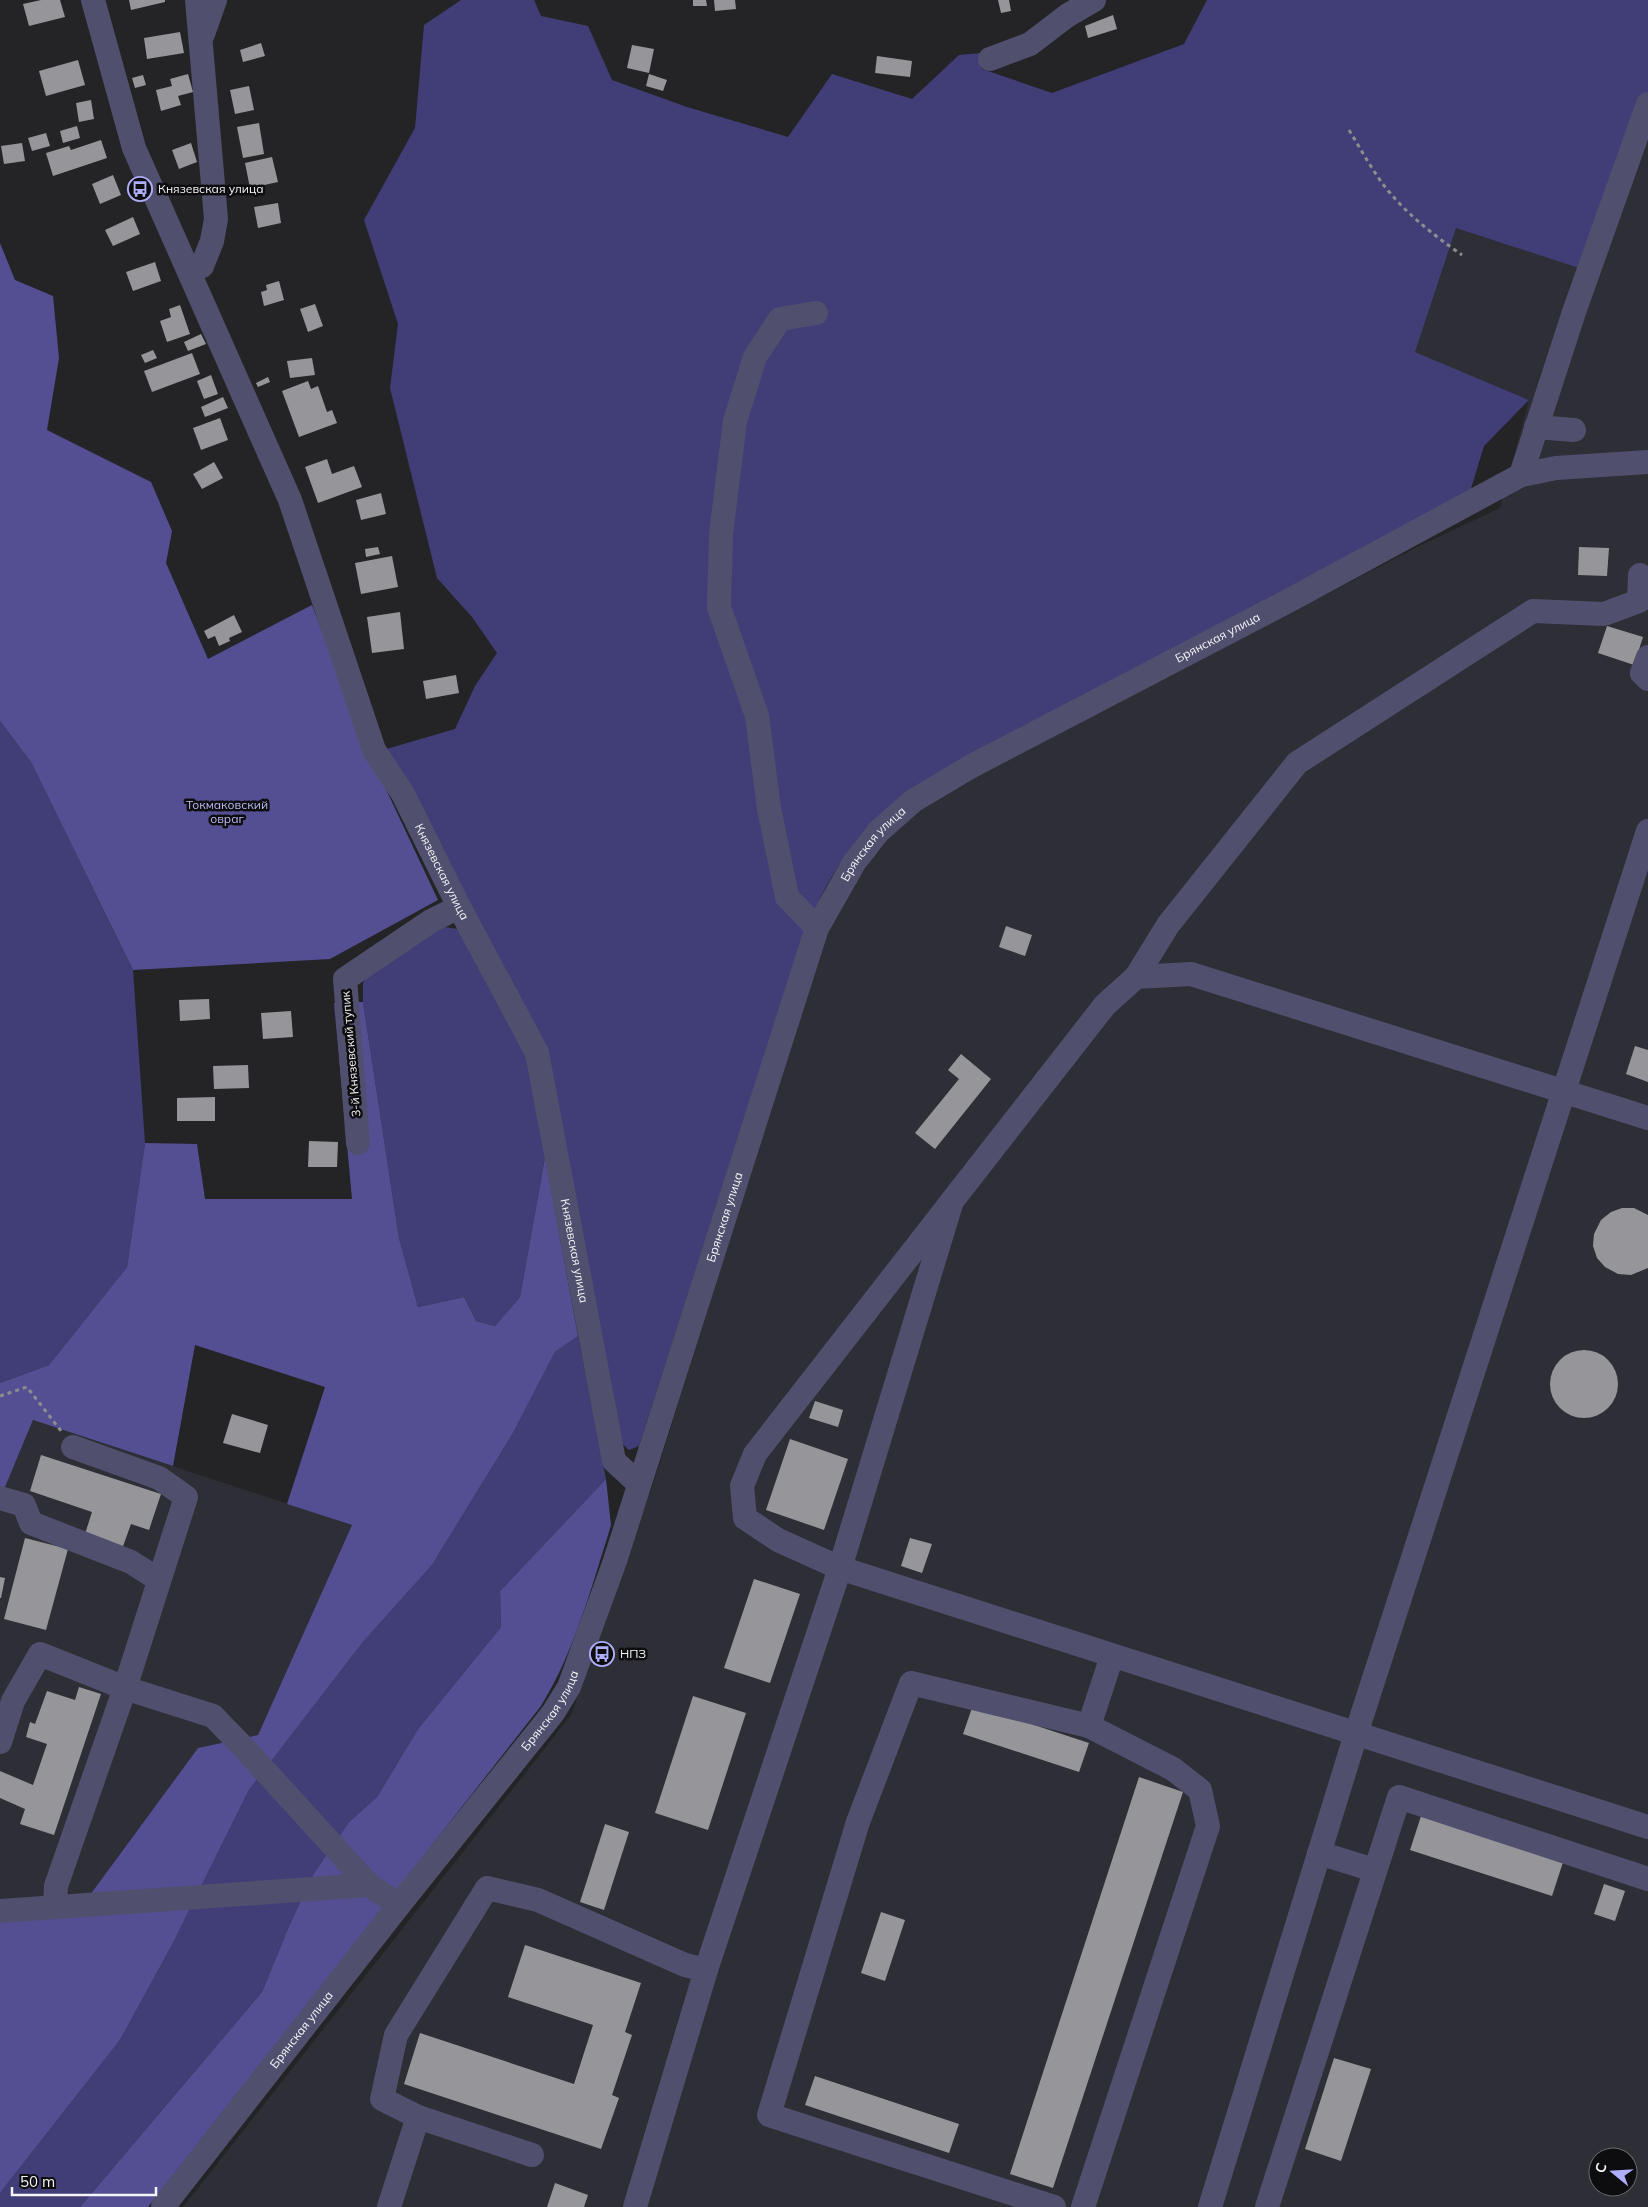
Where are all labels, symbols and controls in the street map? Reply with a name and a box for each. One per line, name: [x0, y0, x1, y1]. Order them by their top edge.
bus stop icon: Князевская улица: [127, 176, 153, 202]
place label: Князевская улица: [158, 181, 264, 196]
street label: Брянская улица: [1172, 609, 1262, 666]
park label: Токмаковский овраг: [186, 797, 268, 826]
street label: Брянская улица: [837, 803, 908, 884]
street label: Князевская улица: [412, 821, 473, 922]
street label: 3-й Князевский тупик: [337, 990, 363, 1118]
street label: Брянская улица: [703, 1170, 746, 1264]
street label: Князевская улица: [558, 1197, 592, 1304]
bus stop icon: НПЗ: [589, 1641, 615, 1667]
place label: НПЗ: [620, 1646, 646, 1661]
street label: Брянская улица: [518, 1668, 581, 1754]
street label: Брянская улица: [266, 1988, 336, 2071]
north arrow: [1588, 2147, 1638, 2197]
text: С: [1591, 2161, 1611, 2175]
scale bar: [12, 2164, 156, 2196]
text: 50 m: [20, 2172, 55, 2191]

